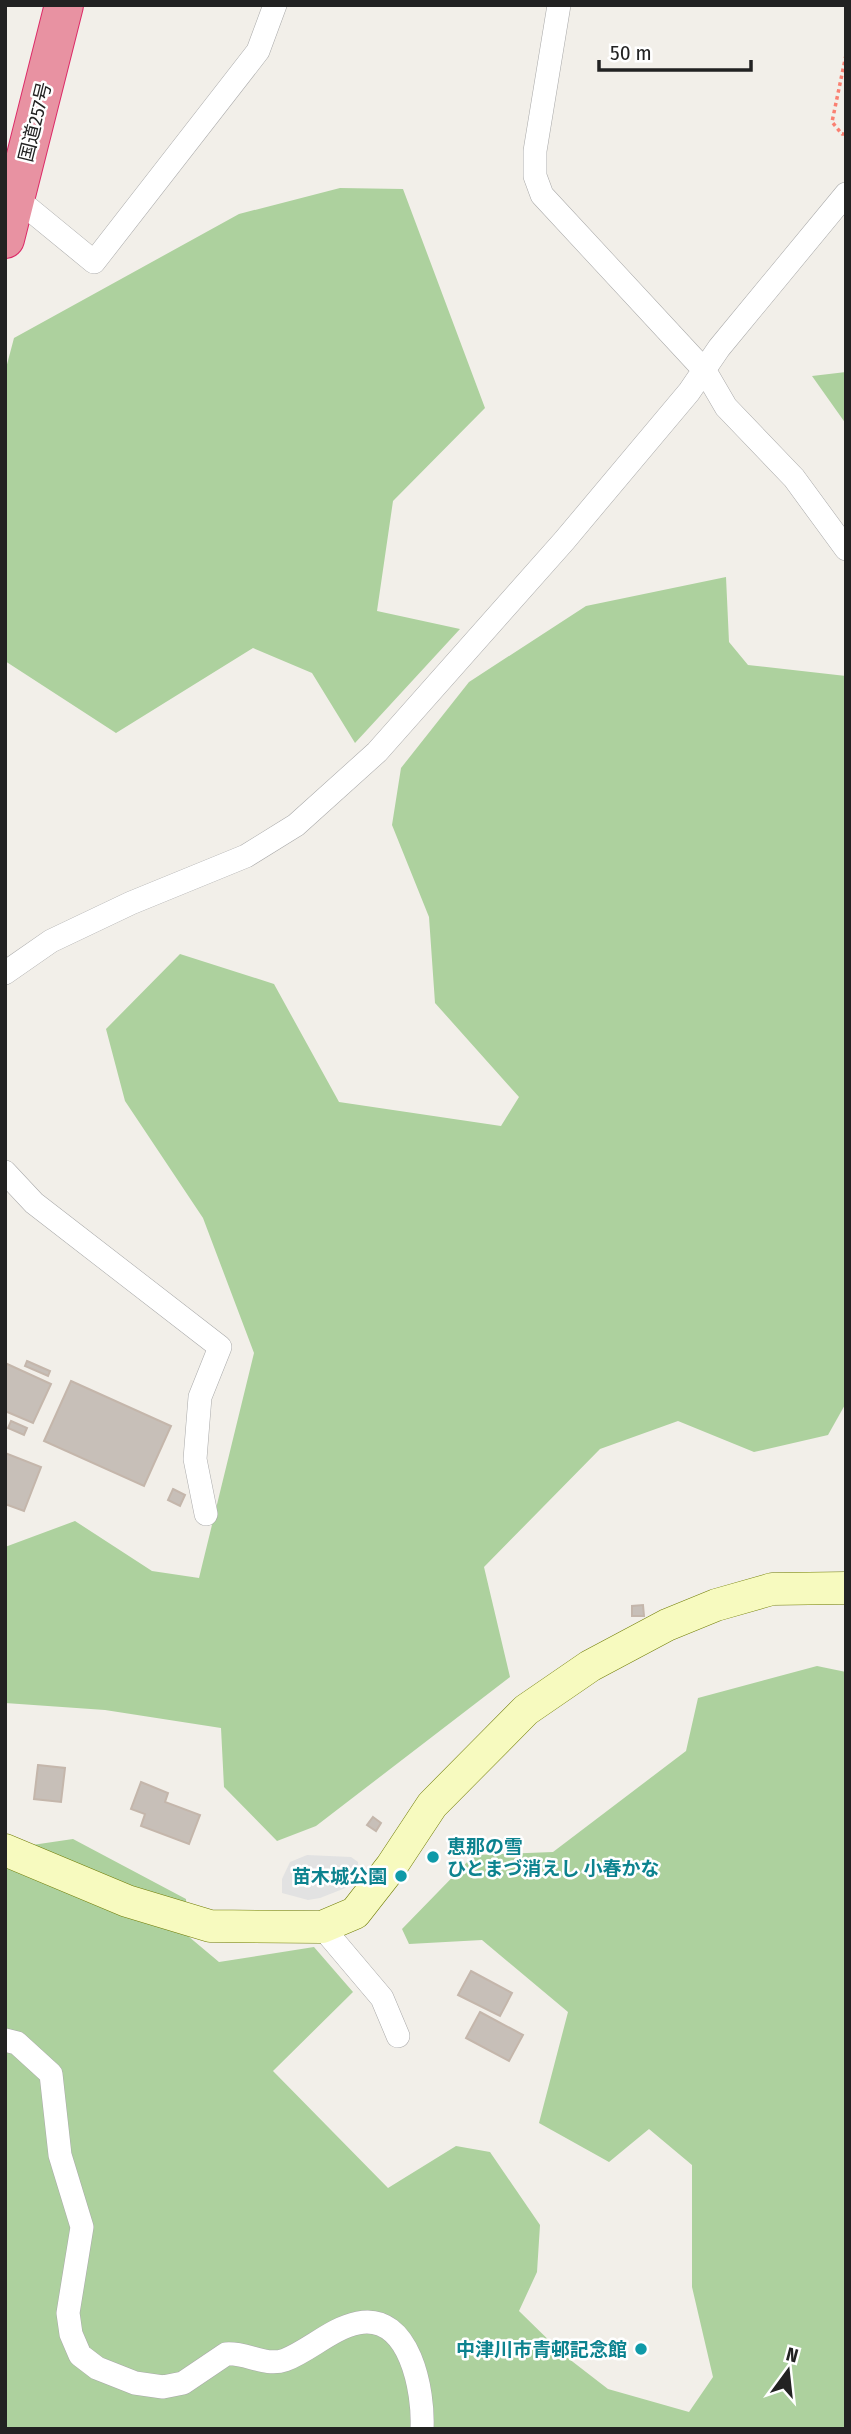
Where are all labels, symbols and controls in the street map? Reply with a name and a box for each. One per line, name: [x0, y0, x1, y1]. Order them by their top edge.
scale bar: [599, 28, 751, 72]
text: 50 m: [610, 40, 652, 66]
street label: 国道257号: [14, 80, 56, 164]
place label: 恵那の雪 ひとまづ消えし 小春かな: [447, 1835, 659, 1880]
marker: 恵那の雪 ひとまづ消えし 小春かな: [425, 1849, 441, 1865]
place label: 苗木城公園: [292, 1865, 387, 1888]
marker: 苗木城公園: [393, 1868, 409, 1884]
north arrow: [753, 2336, 823, 2406]
place label: 中津川市青邨記念館: [456, 2338, 627, 2361]
marker: 中津川市青邨記念館: [633, 2341, 649, 2357]
text: N: [784, 2342, 801, 2368]

